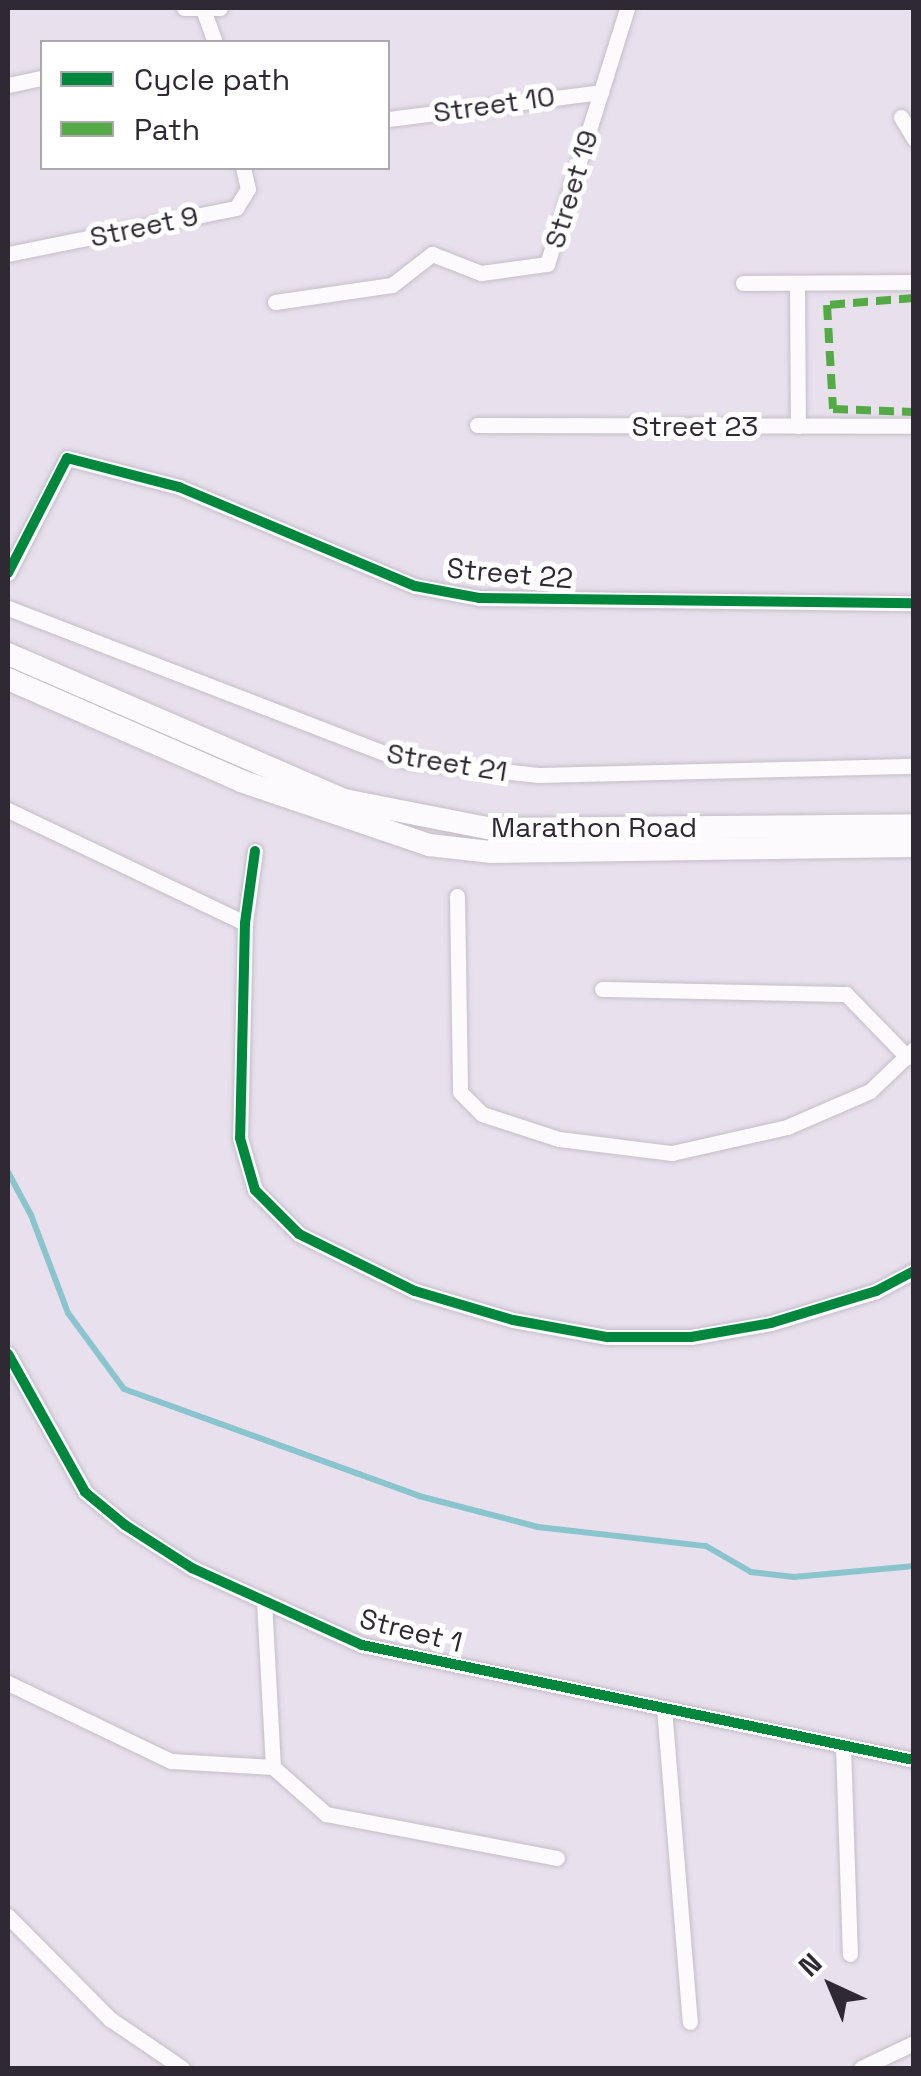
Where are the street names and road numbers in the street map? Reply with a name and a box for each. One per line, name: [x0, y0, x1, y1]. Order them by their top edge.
street label: Street 10: [431, 79, 557, 129]
street label: Street 19: [537, 126, 605, 252]
street label: Street 9: [87, 198, 201, 254]
street label: Street 23: [632, 409, 758, 443]
street label: Street 22: [446, 551, 574, 595]
street label: Street 21: [384, 736, 510, 788]
street label: Marathon Road: [491, 810, 697, 844]
street label: Street 1: [356, 1601, 466, 1659]

